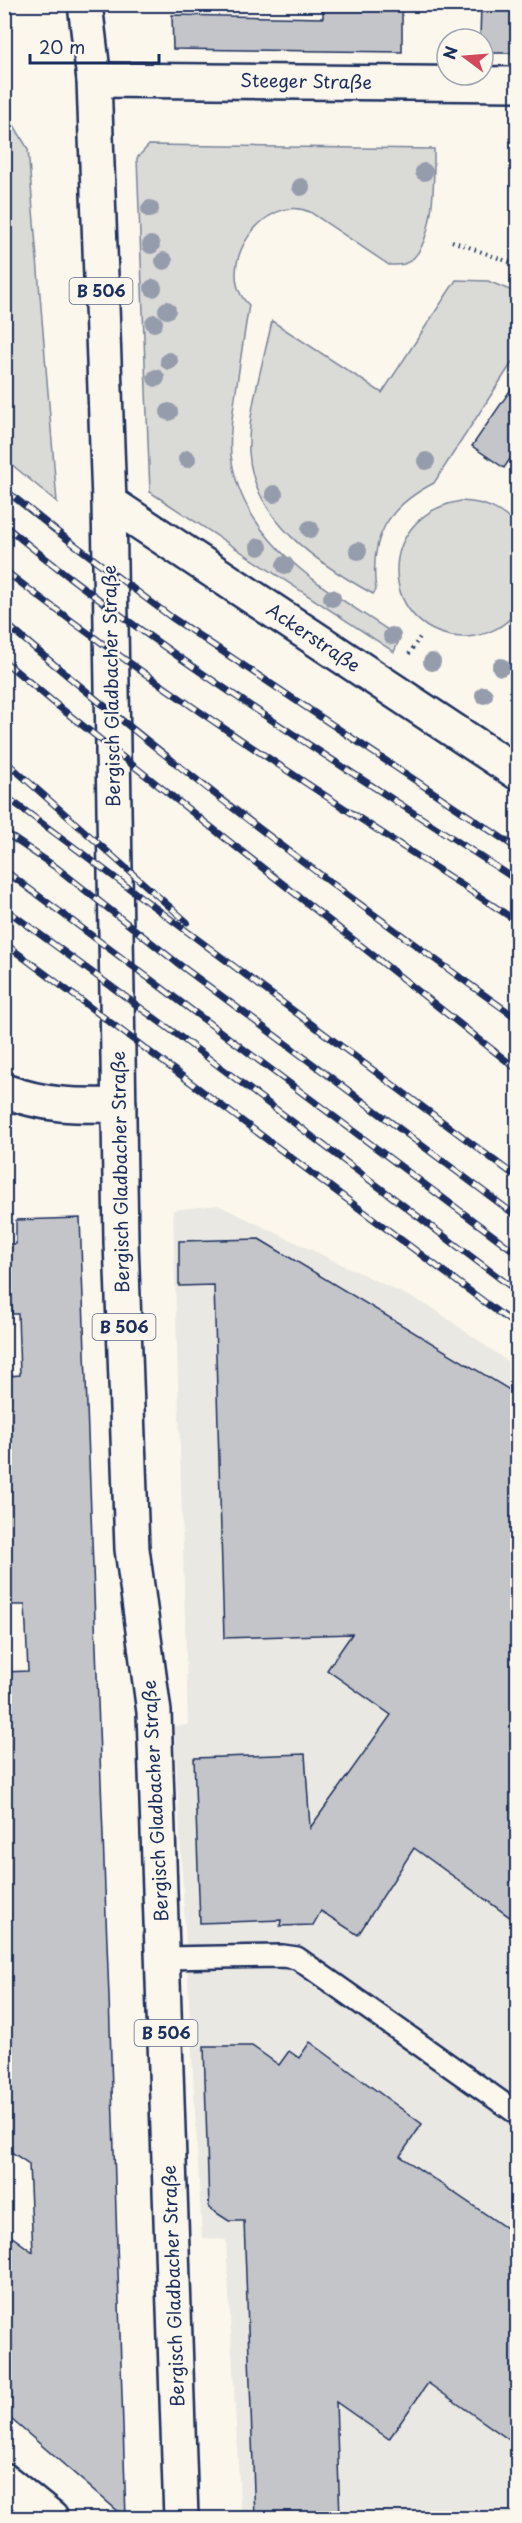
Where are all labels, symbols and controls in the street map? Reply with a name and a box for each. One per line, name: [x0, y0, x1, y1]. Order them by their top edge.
scale bar: [30, 27, 159, 65]
north arrow: [435, 27, 495, 87]
text: 20 m: [39, 33, 85, 60]
text: N: [436, 43, 463, 62]
street label: Steeger Straße: [240, 66, 372, 95]
road number: B 506: [70, 278, 132, 304]
street label: Bergisch Gladbacher Straße: [95, 565, 126, 807]
street label: Ackerstraße: [262, 595, 366, 678]
street label: Bergisch Gladbacher Straße: [104, 1051, 135, 1293]
road number: B 506: [92, 1314, 156, 1340]
street label: Bergisch Gladbacher Straße: [135, 1679, 174, 1923]
road number: B 506: [134, 2020, 198, 2046]
street label: Bergisch Gladbacher Straße: [155, 2165, 190, 2407]

